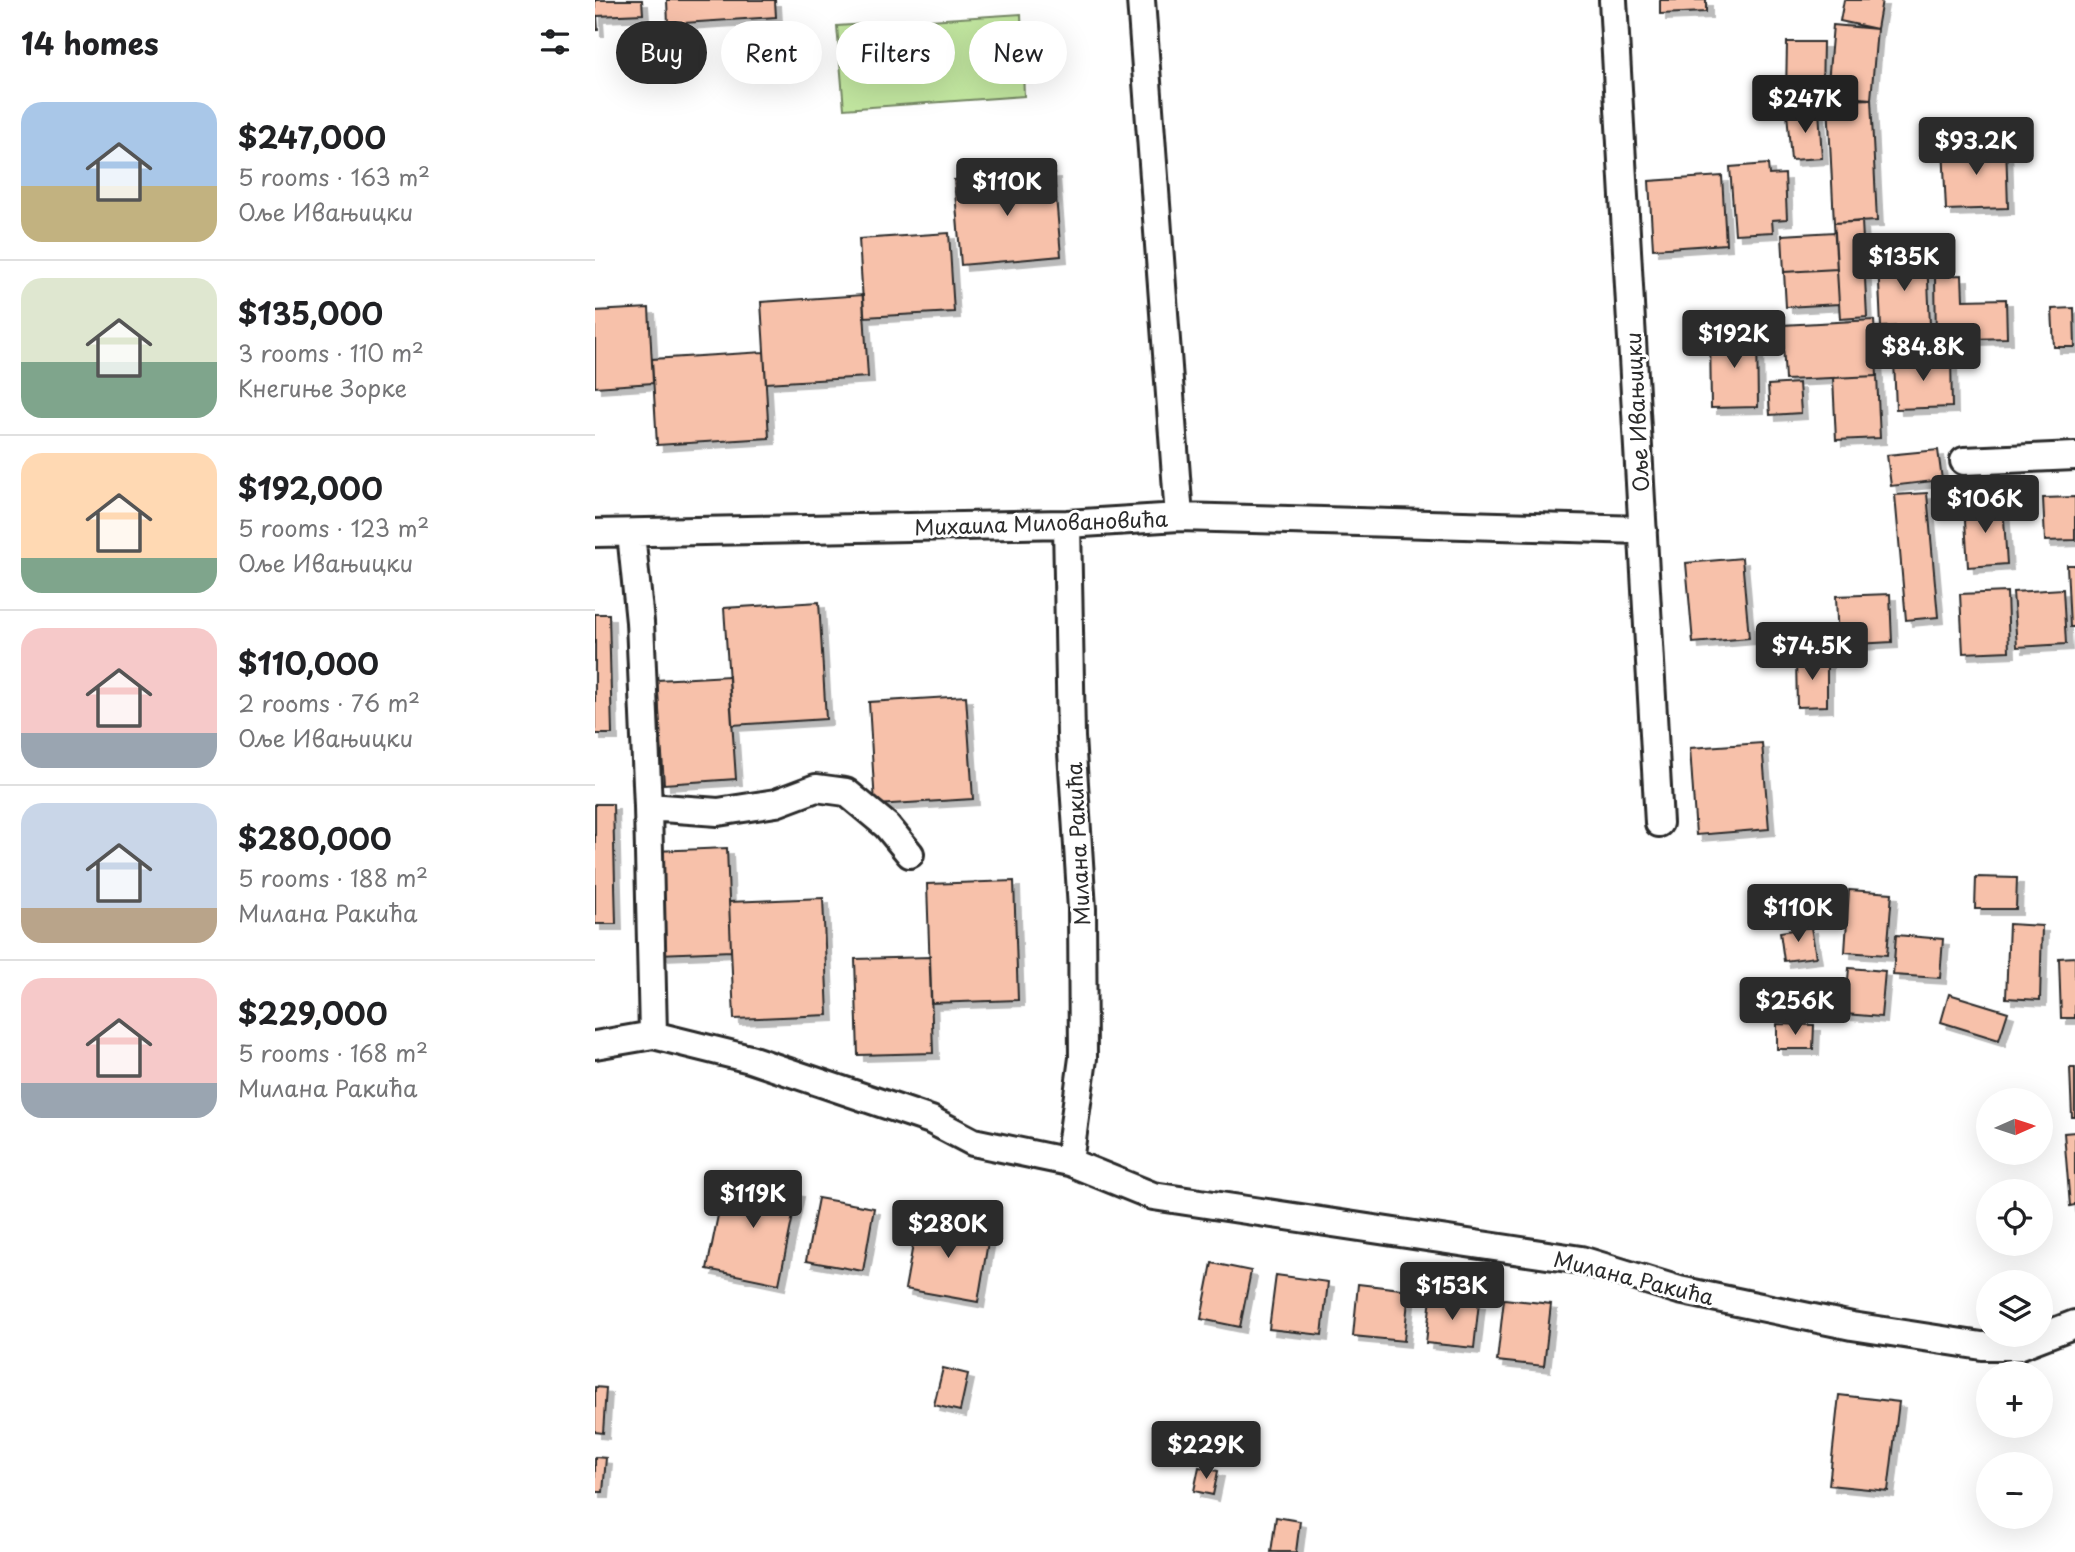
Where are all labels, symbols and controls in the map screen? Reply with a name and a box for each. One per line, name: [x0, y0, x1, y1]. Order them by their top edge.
text: 14 homes: [21, 20, 159, 65]
chip: Buy: [616, 21, 707, 84]
chip: Rent: [721, 21, 822, 84]
chip: Filters: [836, 21, 955, 84]
chip: New: [969, 21, 1067, 84]
icon: filters: [536, 23, 574, 61]
pin: $247K: [1756, 76, 1854, 135]
text: $247K: [1768, 80, 1842, 115]
text: $247,000: [238, 114, 386, 159]
pin: $93.2K: [1919, 118, 2033, 177]
text: $93.2K: [1935, 122, 2017, 157]
icon: home: [77, 130, 161, 214]
pin: $110K: [958, 158, 1056, 218]
text: 5 rooms · 163 m²: [238, 159, 430, 194]
text: $110K: [972, 163, 1042, 198]
text: Оље Ивањицки: [238, 194, 413, 229]
pin: $135K: [1855, 233, 1953, 293]
text: $135K: [1868, 238, 1940, 273]
text: $135,000: [238, 290, 383, 335]
icon: home: [77, 306, 161, 390]
pin: $192K: [1685, 310, 1783, 370]
text: $192K: [1698, 315, 1770, 350]
pin: $84.8K: [1866, 324, 1980, 383]
text: $84.8K: [1882, 328, 1964, 363]
street label: Оље Ивањицки: [1616, 331, 1656, 493]
text: 3 rooms · 110 m²: [238, 335, 424, 370]
text: Кнегиње Зорке: [238, 370, 407, 405]
text: $192,000: [238, 465, 383, 510]
pin: $106K: [1936, 476, 2034, 535]
text: $106K: [1947, 480, 2023, 515]
icon: home: [77, 481, 161, 565]
street label: Михаила Миловановића: [914, 502, 1169, 542]
text: 5 rooms · 123 m²: [238, 510, 429, 545]
text: Оље Ивањицки: [238, 545, 413, 580]
pin: $74.5K: [1755, 622, 1869, 682]
text: $74.5K: [1772, 627, 1852, 662]
text: $110,000: [238, 640, 379, 685]
icon: home: [77, 656, 161, 740]
text: 2 rooms · 76 m²: [238, 685, 420, 720]
text: Оље Ивањицки: [238, 720, 413, 755]
street label: Милана Ракића: [1057, 761, 1097, 927]
text: $280,000: [238, 815, 392, 860]
icon: home: [77, 831, 161, 915]
text: 5 rooms · 188 m²: [238, 860, 428, 895]
pin: $110K: [1749, 884, 1847, 944]
text: $110K: [1763, 889, 1833, 924]
text: Милана Ракића: [238, 895, 417, 930]
pin: $256K: [1746, 978, 1844, 1037]
text: $256K: [1756, 982, 1834, 1017]
text: $229,000: [238, 990, 388, 1035]
icon: home: [77, 1006, 161, 1090]
text: 5 rooms · 168 m²: [238, 1035, 428, 1070]
text: Милана Ракића: [238, 1070, 417, 1105]
north arrow: [1976, 1088, 2053, 1166]
map controls: [1976, 1088, 2053, 1529]
pin: $119K: [704, 1170, 802, 1230]
text: $119K: [720, 1175, 786, 1210]
button: locate: [1976, 1179, 2053, 1256]
pin: $280K: [899, 1200, 997, 1260]
text: $280K: [908, 1205, 988, 1240]
street label: Милана Ракића: [1551, 1242, 1718, 1313]
pin: $153K: [1403, 1262, 1501, 1322]
text: $153K: [1416, 1267, 1488, 1302]
button: layers: [1976, 1270, 2053, 1347]
button: +: [1976, 1361, 2053, 1438]
pin: $229K: [1157, 1422, 1255, 1481]
text: $229K: [1168, 1426, 1244, 1461]
button: −: [1976, 1452, 2053, 1529]

